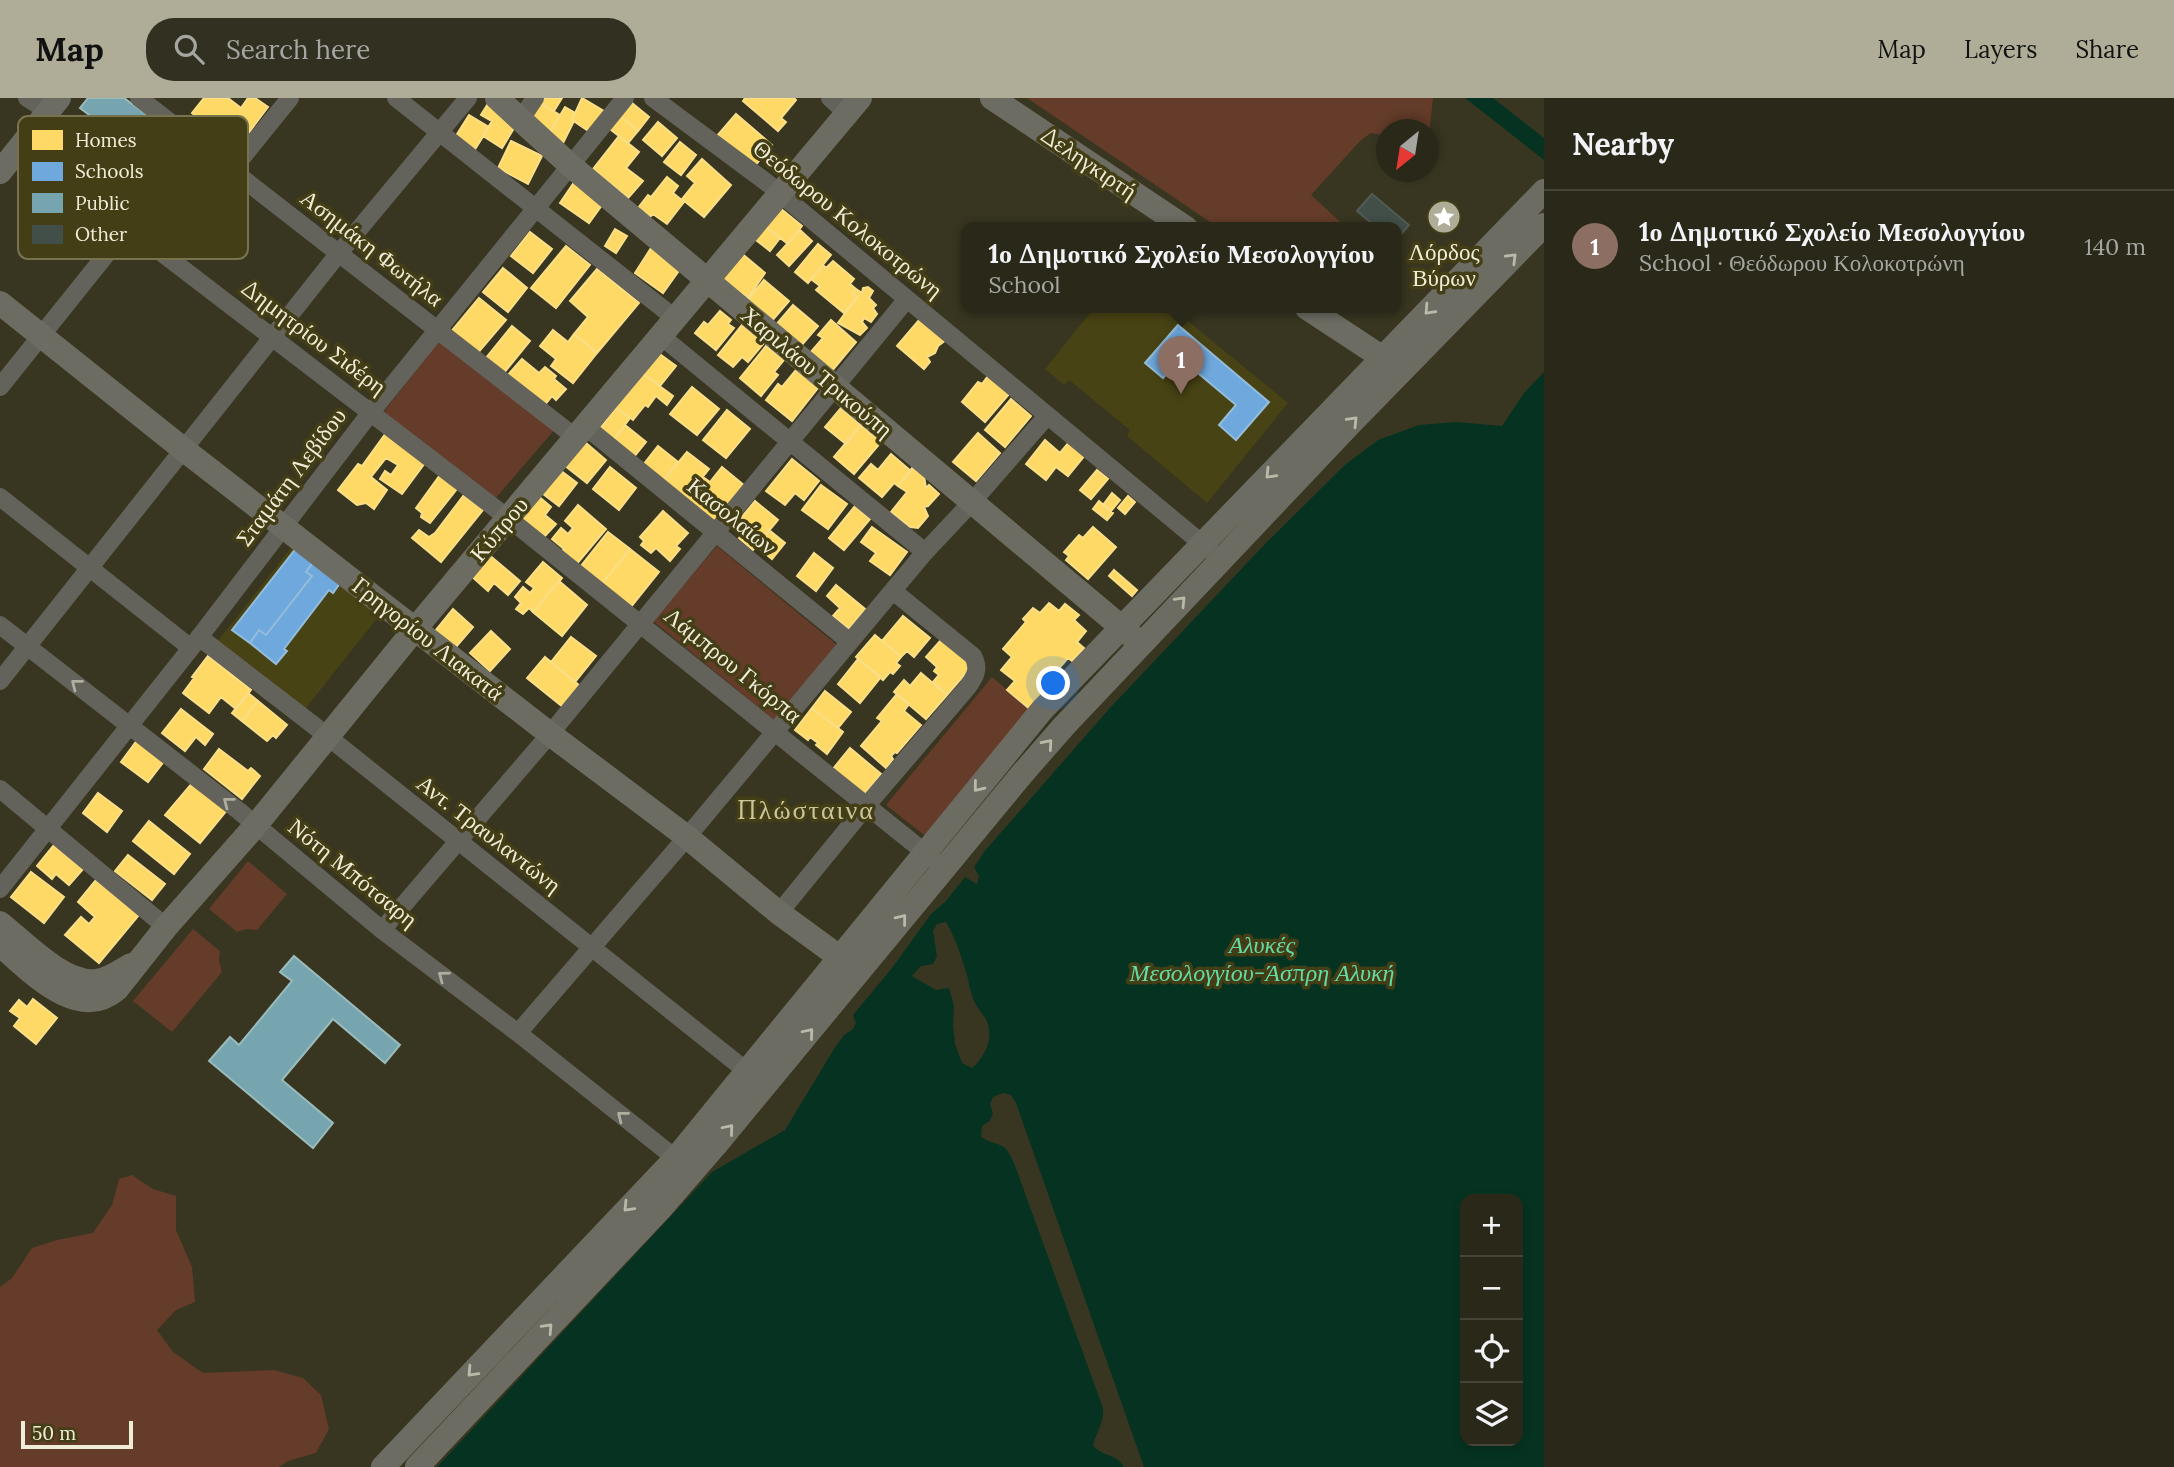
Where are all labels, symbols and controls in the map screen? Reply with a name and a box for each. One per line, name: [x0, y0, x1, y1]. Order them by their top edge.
search box: [146, 18, 636, 81]
text: Map: [35, 28, 104, 70]
icon: search: [170, 30, 208, 68]
text: Search here: [226, 33, 370, 66]
text: Map: [1877, 34, 1926, 65]
text: Layers: [1964, 34, 2037, 65]
text: Share: [2075, 34, 2139, 65]
legend: [18, 116, 248, 259]
north arrow: [1376, 119, 1439, 182]
street label: Δεληγκιρτή: [1036, 120, 1143, 205]
text: Nearby: [1572, 125, 1674, 163]
text: Homes: [75, 128, 137, 152]
street label: Θεόδωρου Κολοκοτρώνη: [748, 133, 949, 304]
text: Schools: [75, 159, 144, 183]
street label: Ασημάκη Φωτήλα: [295, 183, 450, 312]
text: Public: [75, 191, 130, 215]
place icon: Λόρδος Βύρων: [1425, 198, 1463, 236]
text: 1ο Δημοτικό Σχολείο Μεσολογγίου: [1639, 215, 2025, 248]
text: Other: [75, 222, 128, 246]
popup: [961, 222, 1402, 313]
text: 1: [1590, 232, 1600, 261]
text: 140 m: [2084, 232, 2146, 261]
text: 1ο Δημοτικό Σχολείο Μεσολογγίου: [988, 237, 1375, 270]
place label: Λόρδος Βύρων: [1408, 237, 1480, 292]
text: School · Θεόδωρου Κολοκοτρώνη: [1639, 248, 1965, 277]
one-way arrow: [1503, 254, 1516, 267]
text: School: [988, 270, 1061, 299]
street label: Δημητρίου Σιδέρη: [236, 273, 392, 400]
street label: Χαριλάου Τρικούπη: [735, 300, 899, 444]
one-way arrow: [1424, 302, 1437, 315]
pin: 1: [1158, 336, 1204, 394]
street label: Σταμάτη Λεβίδου: [229, 402, 352, 552]
one-way arrow: [1344, 416, 1357, 429]
one-way arrow: [1266, 466, 1279, 479]
street label: Κασολαίων: [682, 471, 783, 560]
street label: Κύπρου: [463, 490, 534, 567]
street label: Γρηγορίου Λιακατά: [347, 571, 510, 707]
one-way arrow: [1173, 597, 1186, 610]
street label: Λάμπρου Γκόρπα: [659, 600, 808, 729]
your location: [1036, 666, 1070, 700]
one-way arrow: [71, 679, 84, 692]
one-way arrow: [1040, 740, 1052, 753]
street label: Αντ. Τραυλαντώνη: [411, 768, 567, 899]
one-way arrow: [973, 780, 986, 792]
district label: Πλώσταινα: [737, 793, 875, 826]
one-way arrow: [223, 798, 236, 811]
street label: Νότη Μπότσαρη: [283, 812, 424, 934]
one-way arrow: [894, 915, 906, 928]
water label: Αλυκές Μεσολογγίου-Άσπρη Αλυκή: [1128, 929, 1395, 988]
one-way arrow: [438, 972, 451, 984]
one-way arrow: [800, 1028, 813, 1040]
one-way arrow: [618, 1112, 631, 1124]
one-way arrow: [721, 1124, 733, 1137]
map controls: [1460, 1194, 1523, 1446]
button: +: [1460, 1194, 1523, 1257]
one-way arrow: [624, 1199, 637, 1212]
button: −: [1460, 1257, 1523, 1320]
button: locate: [1460, 1320, 1523, 1383]
one-way arrow: [540, 1324, 553, 1337]
one-way arrow: [467, 1364, 480, 1377]
button: layers: [1460, 1383, 1523, 1446]
scale bar: [21, 1418, 133, 1450]
text: 50 m: [32, 1421, 76, 1445]

